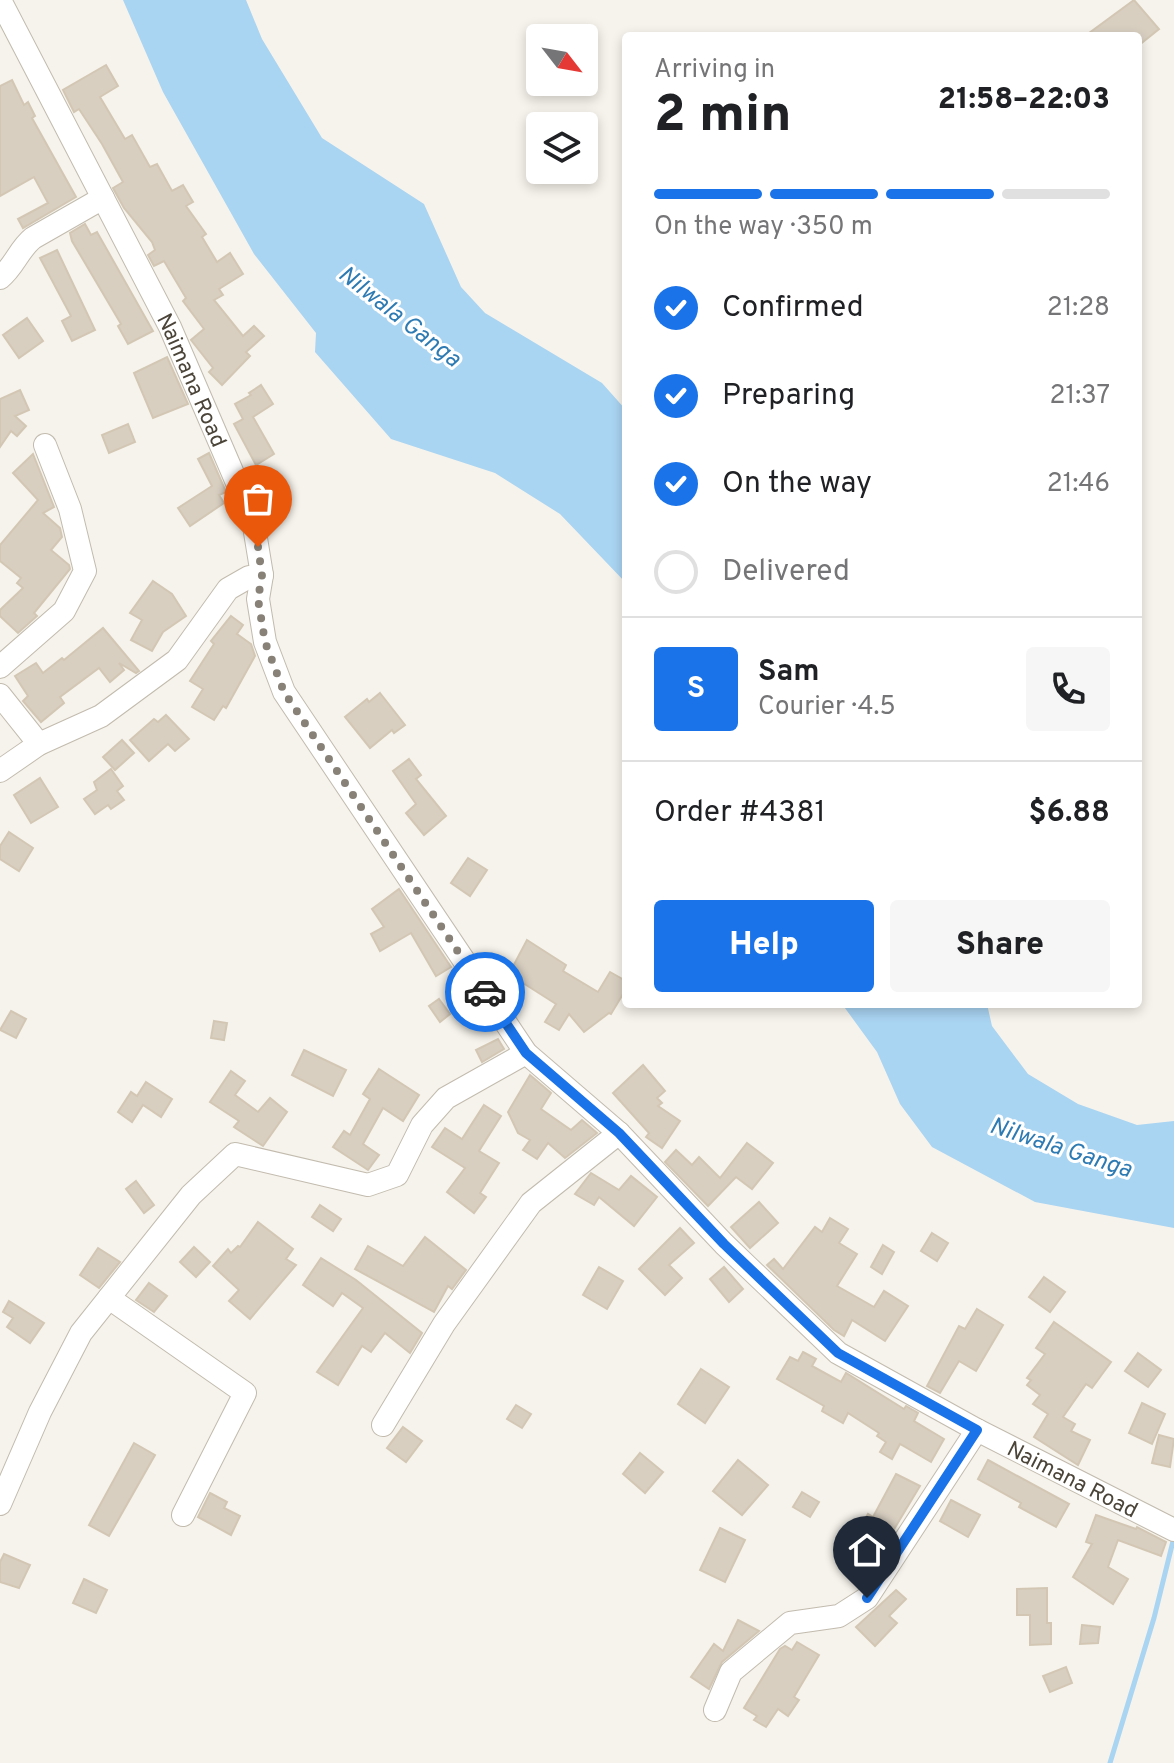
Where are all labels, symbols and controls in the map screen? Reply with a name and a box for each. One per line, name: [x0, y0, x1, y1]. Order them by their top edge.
north arrow: [526, 24, 598, 96]
map controls: [526, 24, 598, 184]
text: Arriving in: [654, 54, 775, 87]
text: 21:58–22:03: [938, 82, 1110, 119]
text: 2 min: [654, 84, 792, 150]
button: layers: [526, 112, 598, 184]
text: On the way · 350 m: [654, 211, 873, 244]
water label: Nilwala Ganga: [331, 260, 467, 375]
icon: check: [654, 286, 698, 330]
text: Confirmed: [722, 290, 864, 327]
text: 21:28: [1047, 292, 1110, 325]
street label: Naimana Road: [149, 309, 231, 452]
icon: check: [654, 374, 698, 418]
text: Preparing: [722, 378, 855, 415]
text: 21:37: [1050, 380, 1110, 413]
icon: check: [654, 462, 698, 506]
pin: [224, 465, 292, 547]
text: On the way: [722, 466, 872, 503]
text: 21:46: [1047, 468, 1110, 501]
icon: bag: [236, 477, 280, 521]
text: Delivered: [722, 554, 850, 591]
button: phone: [1026, 647, 1110, 731]
text: Sam: [758, 654, 820, 691]
text: S: [687, 671, 705, 708]
text: Courier · 4.5: [758, 691, 896, 724]
text: Order #4381: [654, 795, 826, 832]
text: $6.88: [1028, 795, 1110, 832]
button: Help: [654, 900, 874, 992]
button: Share: [890, 900, 1110, 992]
courier: [445, 952, 525, 1032]
icon: car: [463, 970, 507, 1014]
water label: Nilwala Ganga: [986, 1112, 1136, 1186]
street label: Naimana Road: [1002, 1437, 1142, 1525]
pin: [833, 1516, 901, 1598]
icon: home: [845, 1528, 889, 1572]

